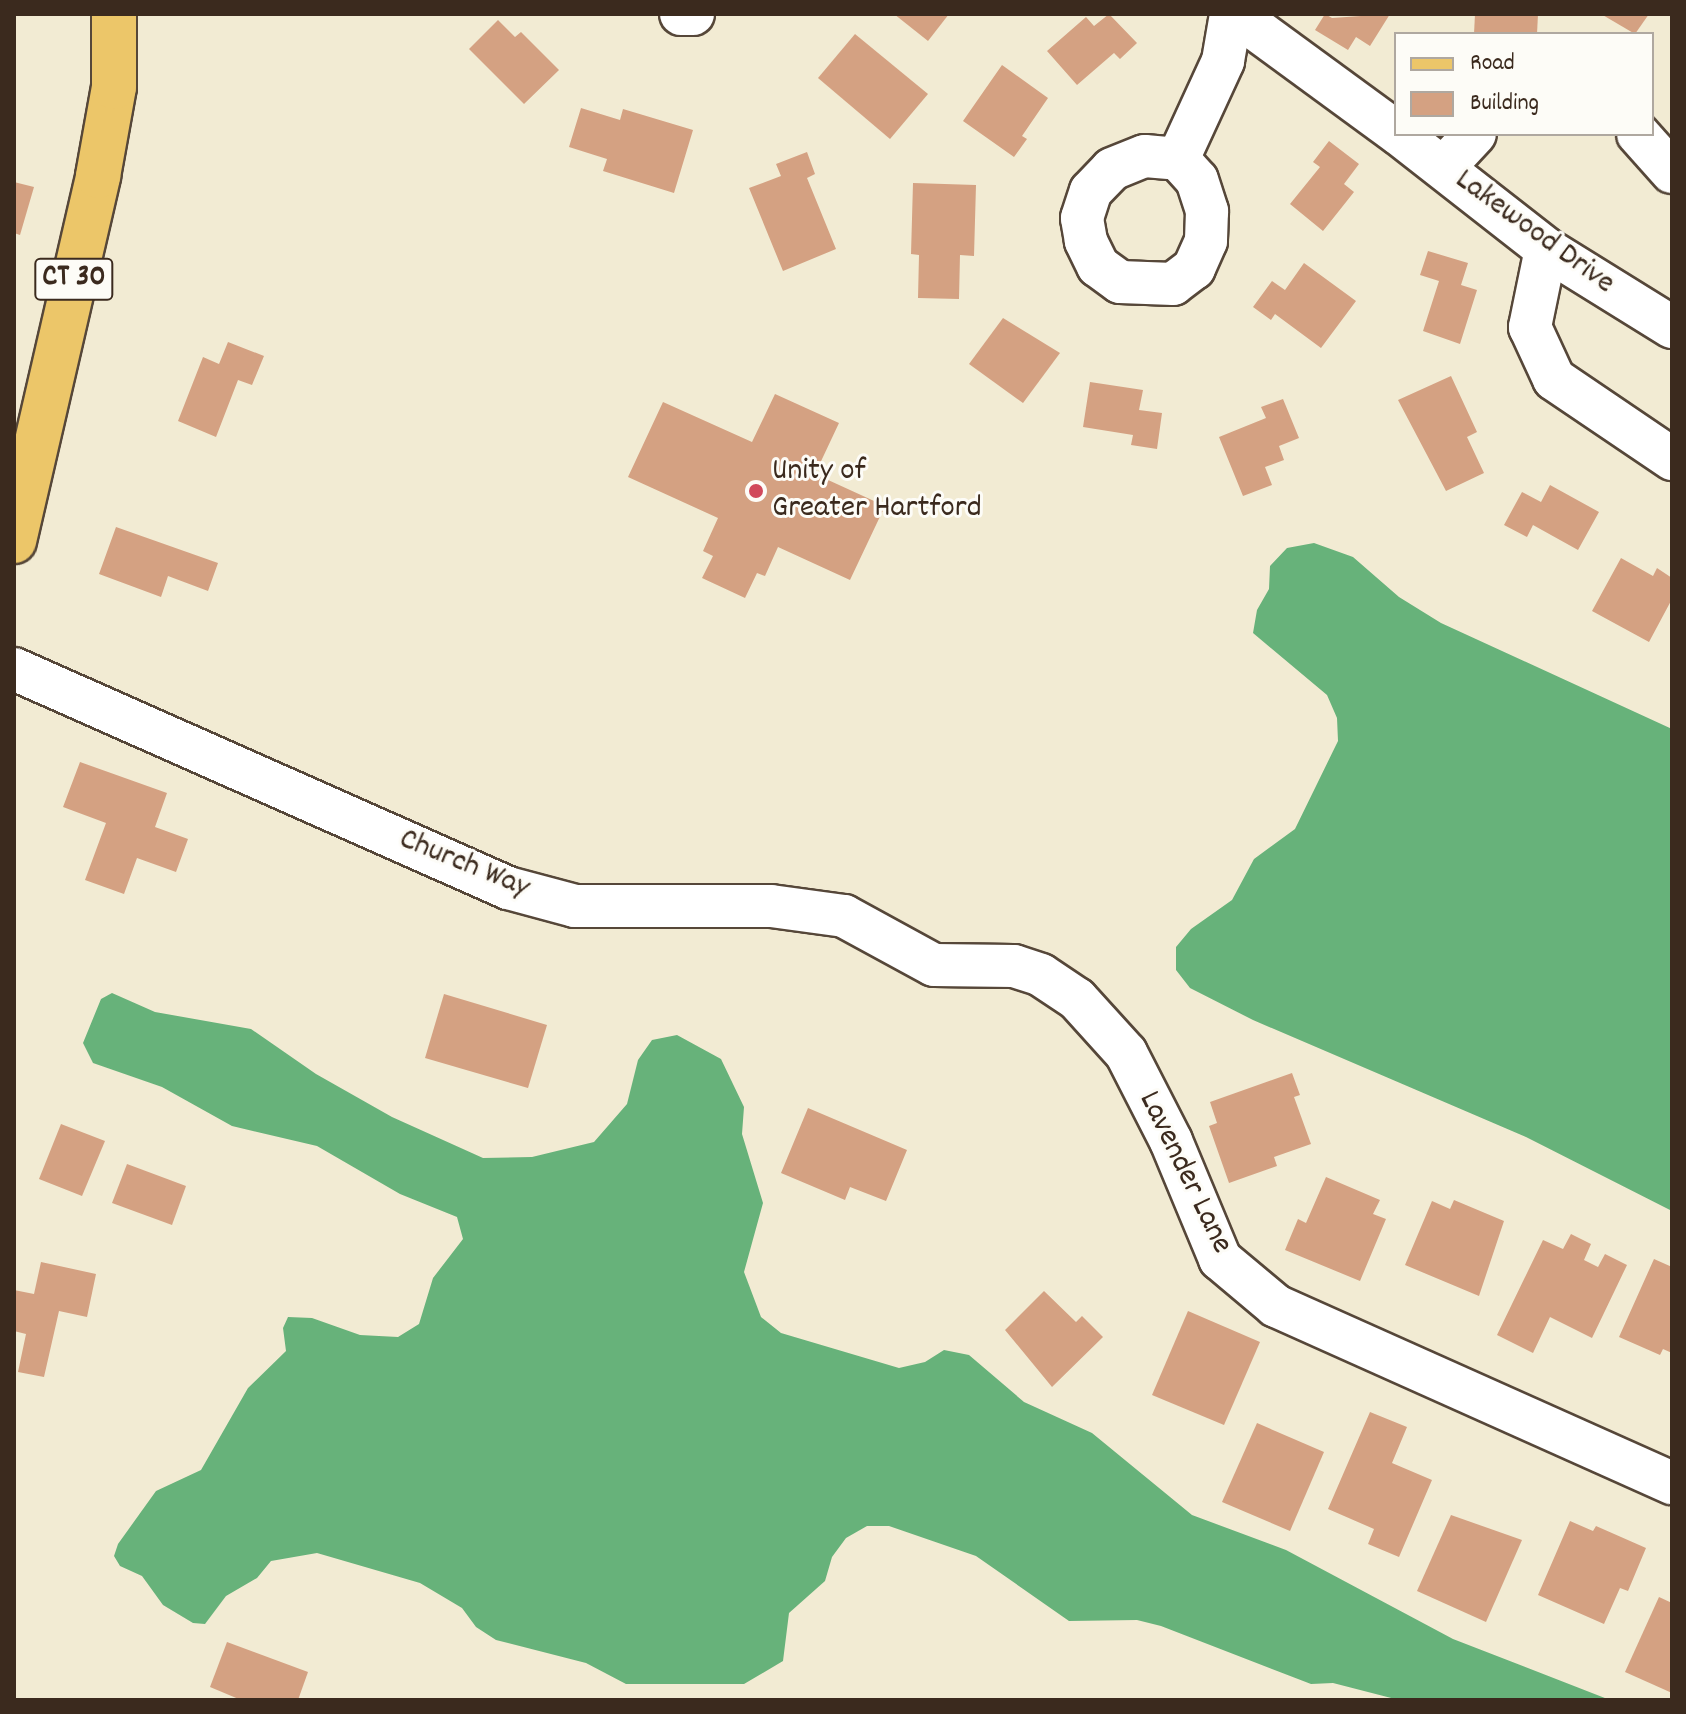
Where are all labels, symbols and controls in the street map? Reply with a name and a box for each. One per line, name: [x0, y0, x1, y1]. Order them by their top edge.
legend: [1394, 32, 1654, 136]
text: Road: [1470, 47, 1515, 81]
text: Building: [1470, 87, 1539, 121]
street label: Lakewood Drive: [1447, 162, 1621, 304]
road number: CT 30: [34, 253, 114, 305]
place label: Unity of Greater Hartford: [772, 454, 982, 529]
marker: Unity of Greater Hartford: [747, 482, 765, 500]
street label: Church Way: [393, 821, 535, 909]
street label: Lavender Lane: [1128, 1086, 1240, 1260]

